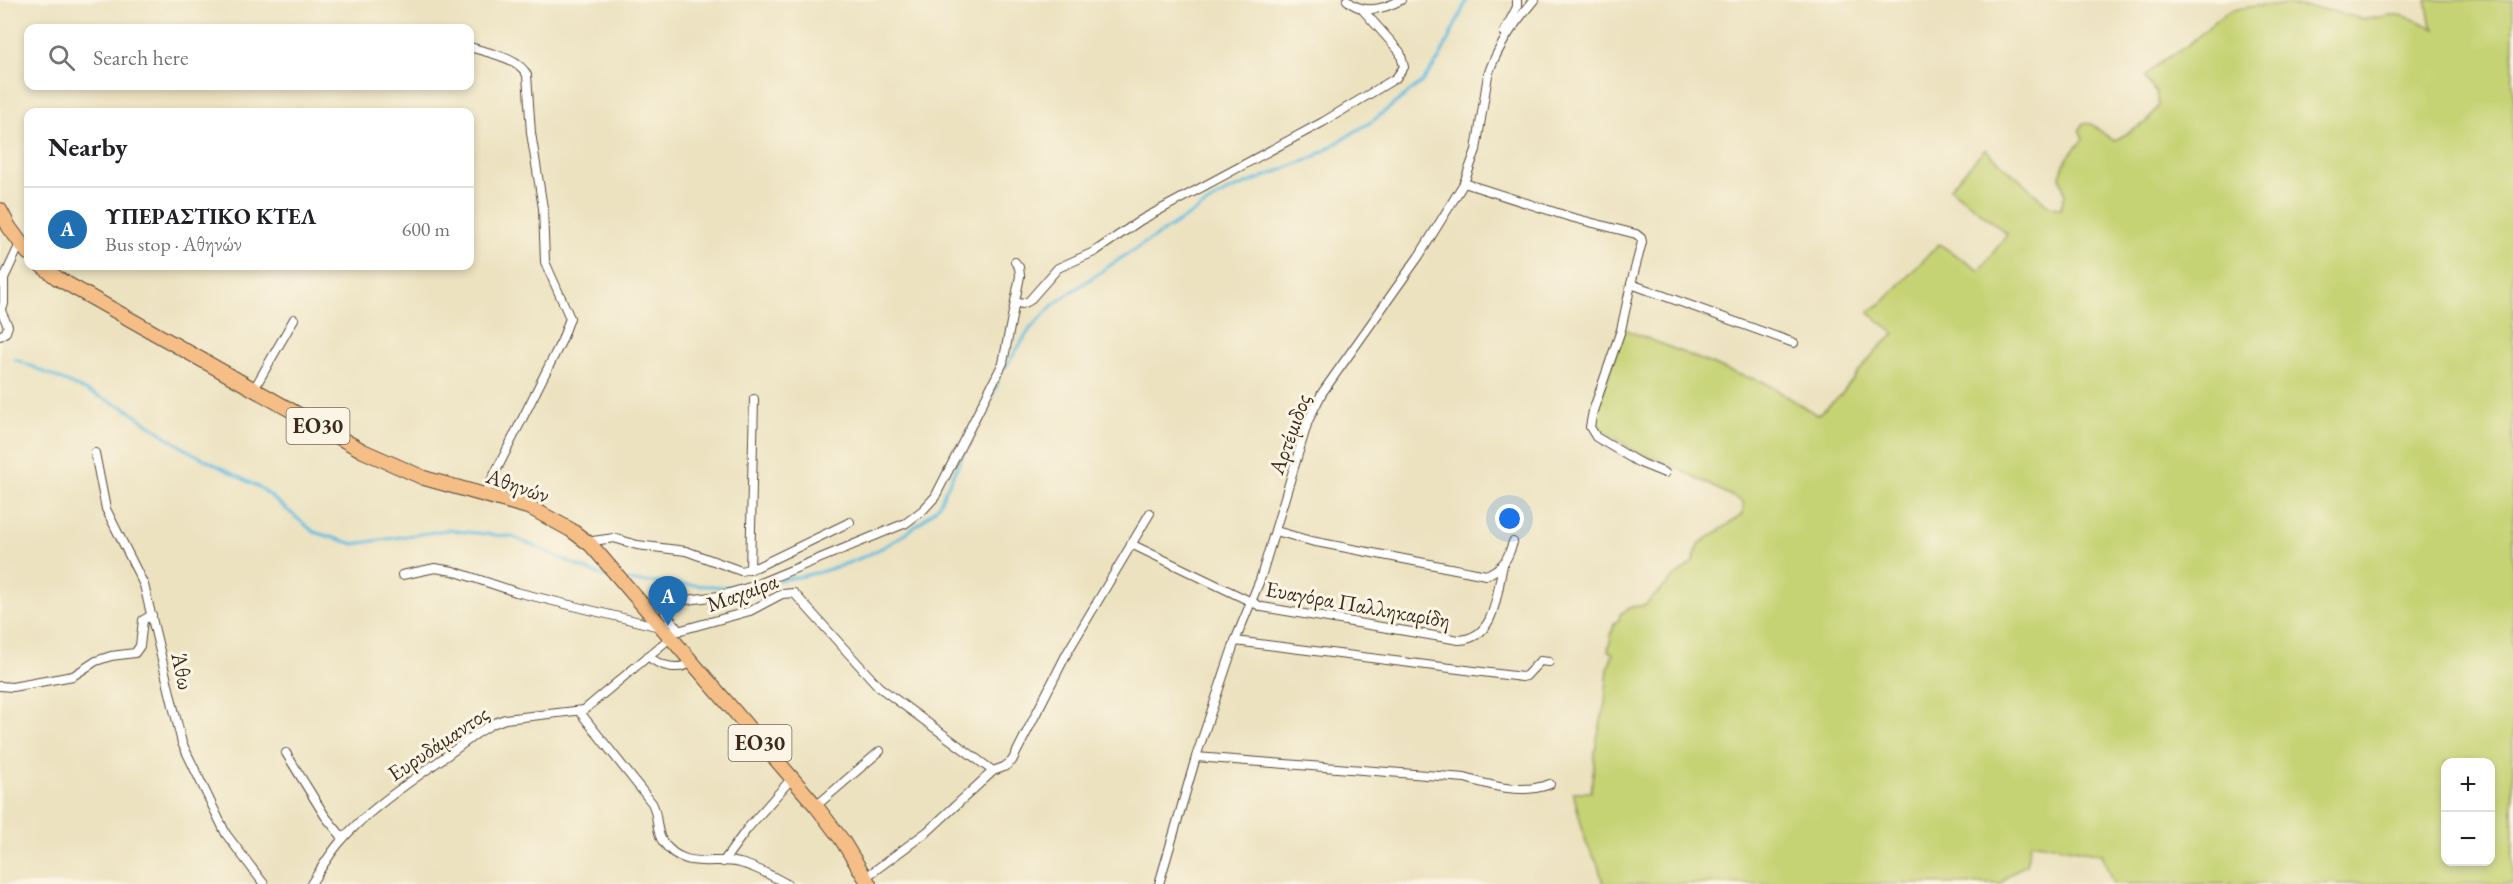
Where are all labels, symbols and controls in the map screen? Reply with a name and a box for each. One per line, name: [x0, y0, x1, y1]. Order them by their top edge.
search box: [24, 24, 474, 90]
icon: search: [45, 41, 78, 74]
text: Search here: [93, 43, 188, 72]
text: Nearby: [48, 130, 128, 164]
text: ΥΠΕΡΑΣΤΙΚΟ ΚΤΕΛ: [105, 202, 316, 231]
text: A: [60, 216, 75, 242]
text: 600 m: [402, 216, 450, 242]
text: Bus stop · Αθηνών: [105, 231, 242, 257]
street label: Αρτέμιδος: [1261, 390, 1317, 479]
road number: ΕΟ30: [286, 408, 350, 444]
street label: Αθηνών: [481, 461, 553, 510]
your location: [1495, 504, 1524, 533]
street label: Μαχαίρα: [702, 566, 783, 619]
street label: Ευαγόρα Παλληκαρίδη: [1263, 574, 1452, 635]
pin: A: [648, 576, 688, 626]
street label: Άθω: [164, 649, 201, 692]
street label: Ευρυδάμαντος: [382, 699, 495, 788]
road number: ΕΟ30: [728, 725, 792, 761]
map controls: [2441, 758, 2495, 866]
button: +: [2441, 758, 2495, 812]
button: −: [2441, 812, 2495, 866]

